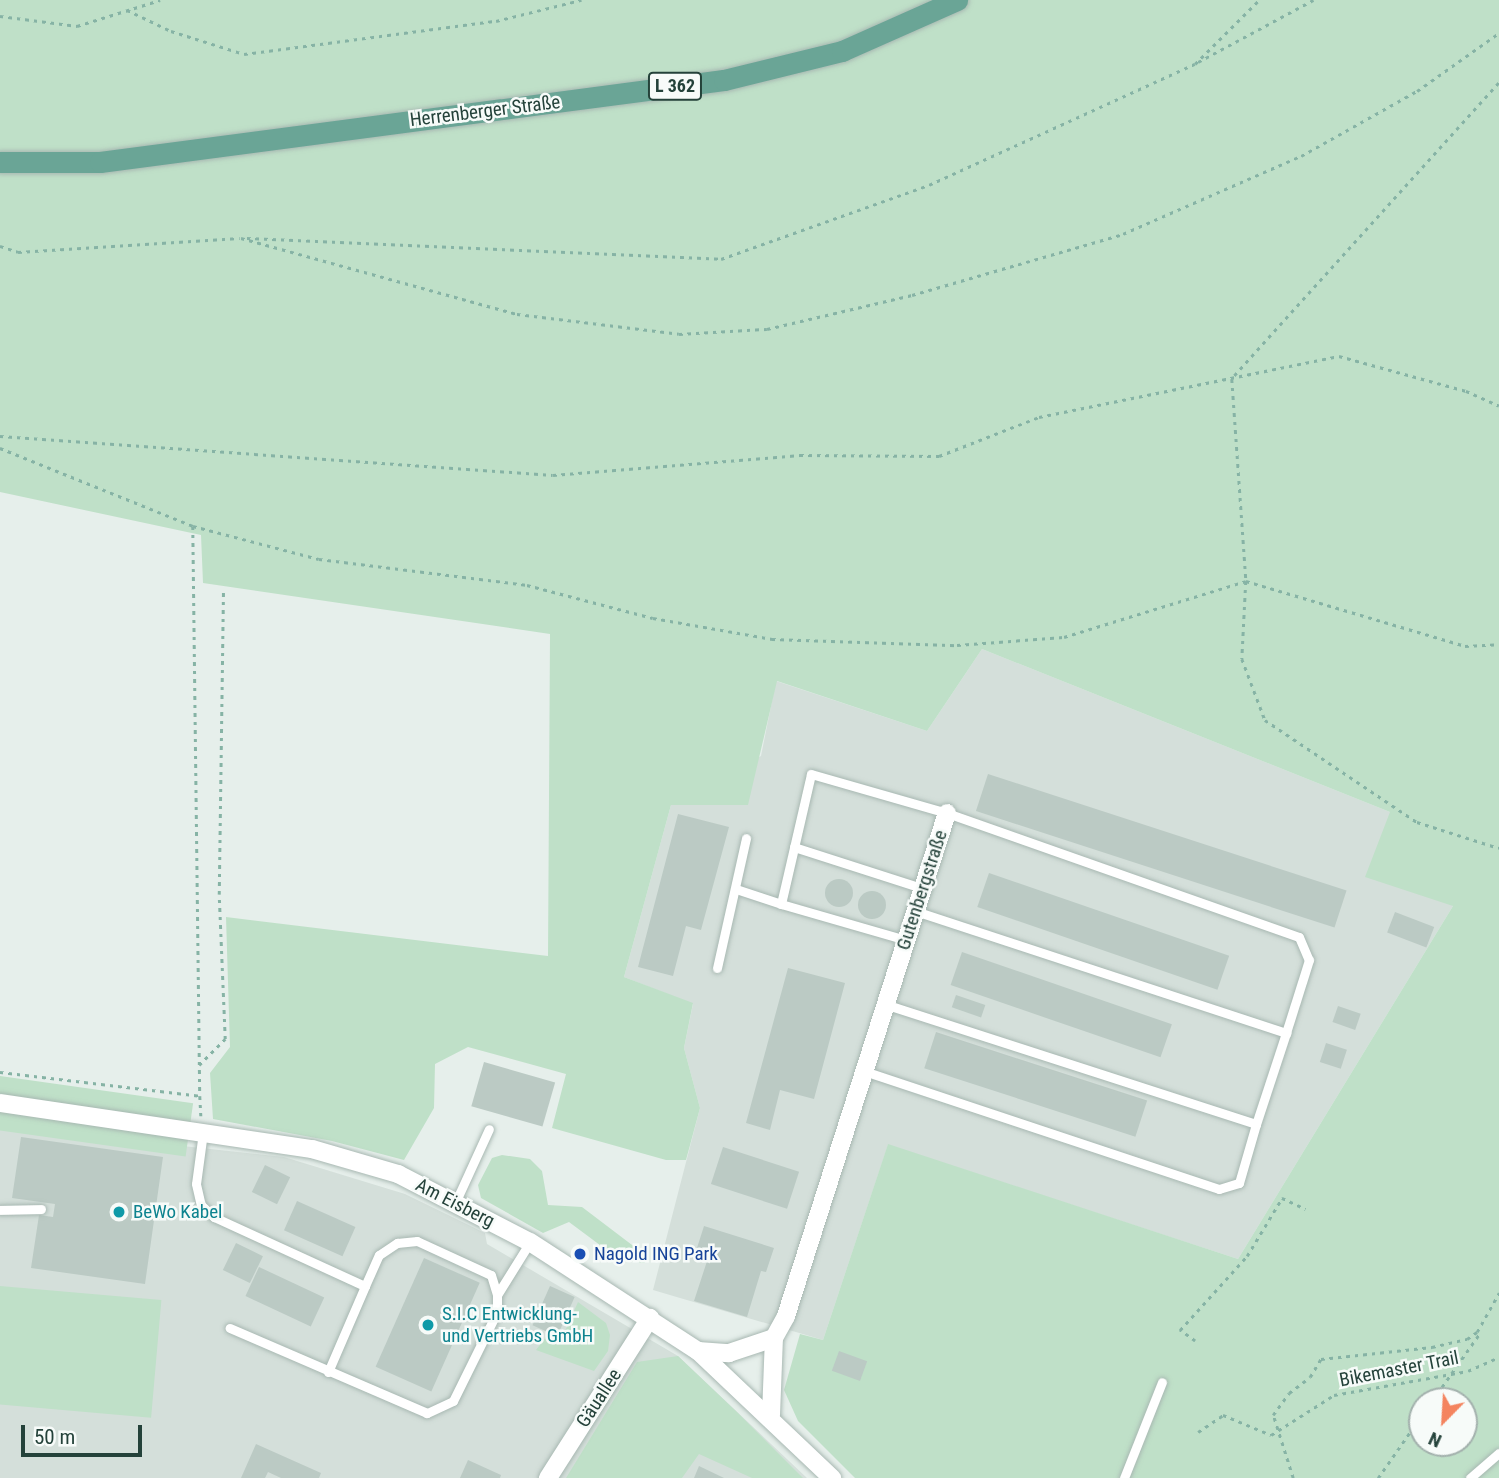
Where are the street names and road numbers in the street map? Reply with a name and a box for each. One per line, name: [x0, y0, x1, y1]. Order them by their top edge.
road number: L 362: [647, 72, 703, 100]
street label: Herrenberger Straße: [409, 90, 561, 132]
street label: Gutenbergstraße: [892, 827, 952, 953]
street label: Am Eisberg: [412, 1173, 498, 1233]
street label: Bikemaster Trail: [1337, 1346, 1461, 1392]
street label: Gäuallee: [572, 1364, 626, 1432]

